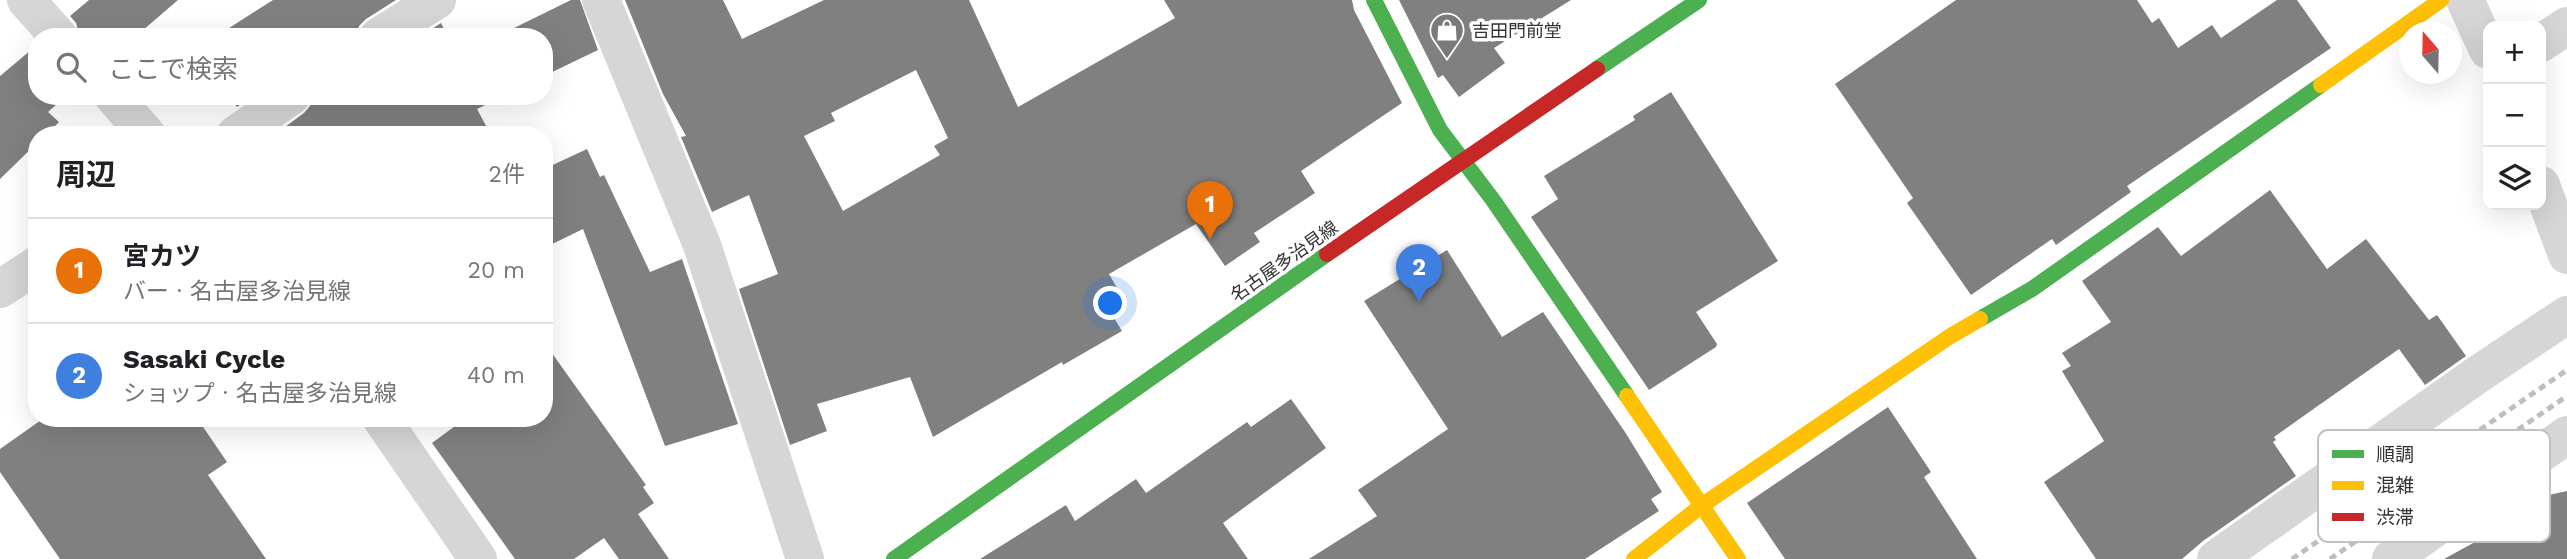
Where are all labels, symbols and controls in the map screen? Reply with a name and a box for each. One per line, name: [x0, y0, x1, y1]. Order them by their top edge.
shop icon: 吉田門前堂: [1428, 11, 1466, 60]
place label: 吉田門前堂: [1472, 20, 1562, 41]
north arrow: [2399, 21, 2462, 84]
map controls: [2483, 21, 2546, 210]
button: +: [2483, 21, 2546, 84]
search box: [28, 28, 553, 105]
icon: search: [52, 48, 90, 86]
text: ここで検索: [108, 54, 238, 84]
button: −: [2483, 84, 2546, 147]
button: layers: [2483, 147, 2546, 210]
text: 周辺: [56, 157, 116, 192]
text: 2件: [489, 161, 525, 188]
pin: 1: [1187, 181, 1233, 239]
street label: 名古屋多治見線: [1226, 216, 1342, 306]
text: 宮カツ: [123, 241, 201, 271]
pin: 2: [1396, 244, 1442, 302]
text: 1: [74, 257, 84, 284]
text: 20 m: [468, 257, 525, 284]
text: バー · 名古屋多治見線: [123, 278, 351, 305]
your location: [1093, 286, 1127, 320]
text: Sasaki Cycle: [123, 344, 285, 374]
text: 2: [72, 362, 86, 389]
text: 40 m: [467, 362, 525, 389]
text: ショップ · 名古屋多治見線: [123, 380, 397, 407]
legend: [2318, 430, 2550, 542]
text: 順調: [2376, 443, 2414, 466]
text: 混雑: [2376, 474, 2414, 497]
text: 渋滞: [2376, 506, 2414, 529]

